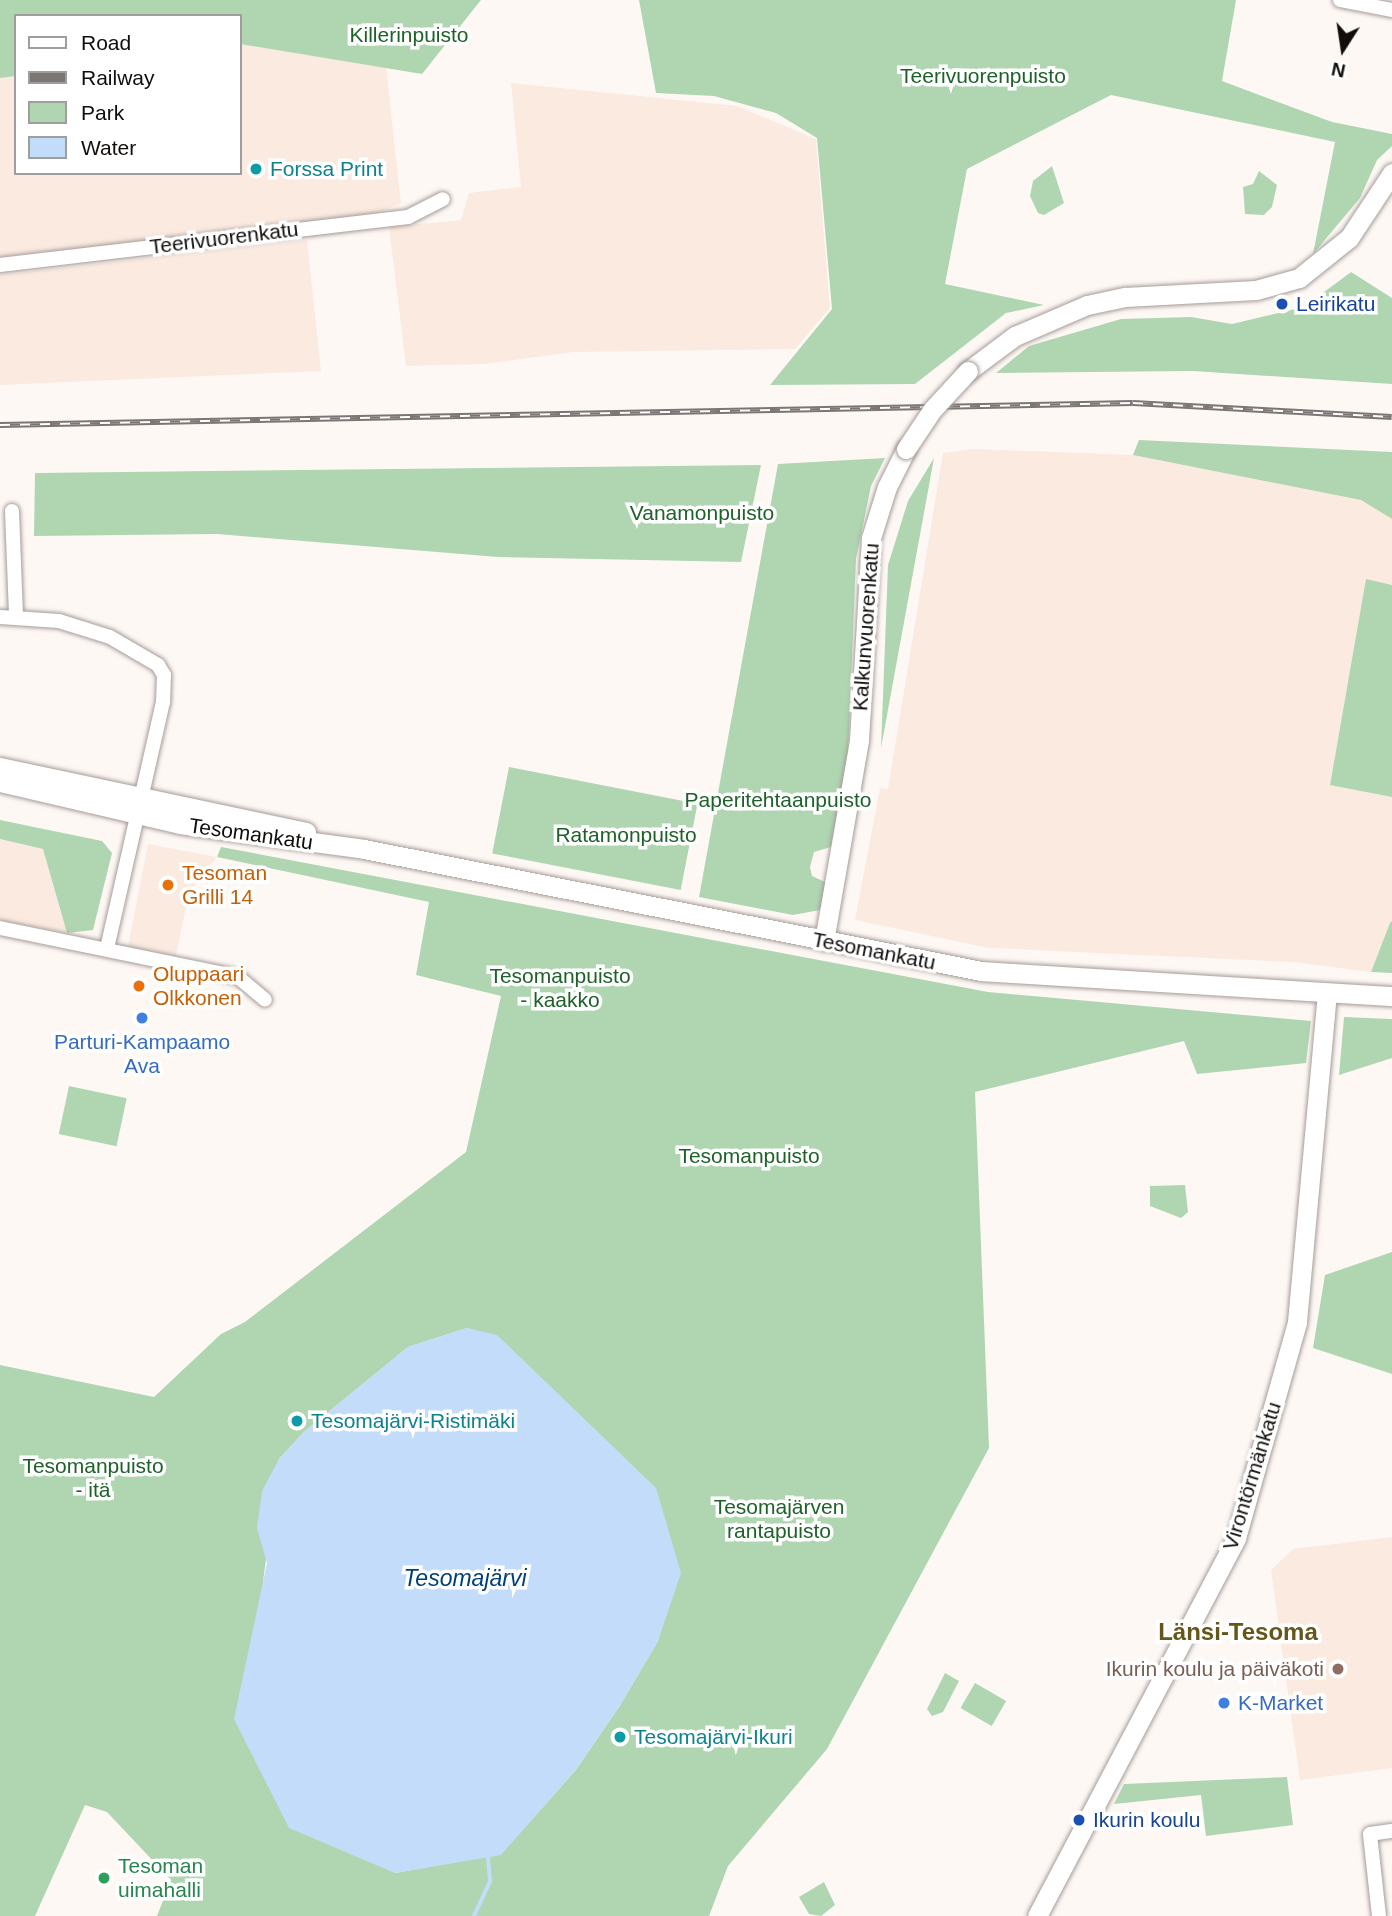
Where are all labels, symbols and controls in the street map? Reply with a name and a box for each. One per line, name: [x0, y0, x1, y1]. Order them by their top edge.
legend: [14, 14, 242, 175]
north arrow: [1308, 14, 1378, 84]
park label: Killerinpuisto: [349, 22, 469, 48]
text: Road: [81, 31, 131, 54]
text: N: [1330, 58, 1347, 82]
park label: Teerivuorenpuisto: [900, 63, 1066, 89]
text: Railway: [81, 66, 155, 89]
text: Park: [81, 101, 124, 124]
text: Water: [81, 136, 136, 159]
place label: Forssa Print: [270, 156, 383, 182]
marker: Forssa Print: [248, 161, 264, 177]
street label: Teerivuorenkatu: [148, 216, 300, 260]
place label: Leirikatu: [1296, 291, 1375, 317]
marker: Leirikatu: [1274, 296, 1290, 312]
park label: Vanamonpuisto: [630, 500, 774, 526]
street label: Kalkunvuorenkatu: [848, 542, 884, 712]
park label: Paperitehtaanpuisto: [685, 787, 871, 813]
street label: Tesomankatu: [187, 813, 315, 855]
park label: Ratamonpuisto: [555, 822, 697, 848]
place label: Tesoman Grilli 14: [182, 860, 267, 910]
marker: Tesoman Grilli 14: [160, 877, 176, 893]
street label: Tesomankatu: [810, 927, 938, 975]
place label: Oluppaari Olkkonen: [153, 961, 244, 1011]
park label: Tesomanpuisto - kaakko: [489, 963, 631, 1013]
marker: Oluppaari Olkkonen: [131, 978, 147, 994]
marker: Parturi-Kampaamo Ava: [134, 1010, 150, 1026]
place label: Parturi-Kampaamo Ava: [54, 1029, 230, 1079]
park label: Tesomanpuisto: [678, 1143, 820, 1169]
street label: Virontörmänkatu: [1217, 1399, 1287, 1553]
place label: Tesomajärvi-Ristimäki: [311, 1408, 515, 1434]
marker: Tesomajärvi-Ristimäki: [289, 1413, 305, 1429]
park label: Tesomanpuisto - itä: [22, 1453, 164, 1503]
park label: Tesomajärven rantapuisto: [714, 1494, 844, 1544]
water label: Tesomajärvi: [403, 1564, 527, 1592]
district label: Länsi-Tesoma: [1158, 1618, 1318, 1646]
place label: Ikurin koulu ja päiväkoti: [1106, 1656, 1324, 1682]
marker: Ikurin koulu ja päiväkoti: [1330, 1661, 1346, 1677]
place label: K-Market: [1238, 1690, 1323, 1716]
marker: K-Market: [1216, 1695, 1232, 1711]
place label: Tesomajärvi-Ikuri: [634, 1724, 793, 1750]
marker: Tesomajärvi-Ikuri: [612, 1729, 628, 1745]
place label: Ikurin koulu: [1093, 1807, 1200, 1833]
marker: Ikurin koulu: [1071, 1812, 1087, 1828]
place label: Tesoman uimahalli: [118, 1853, 203, 1903]
marker: Tesoman uimahalli: [96, 1870, 112, 1886]

